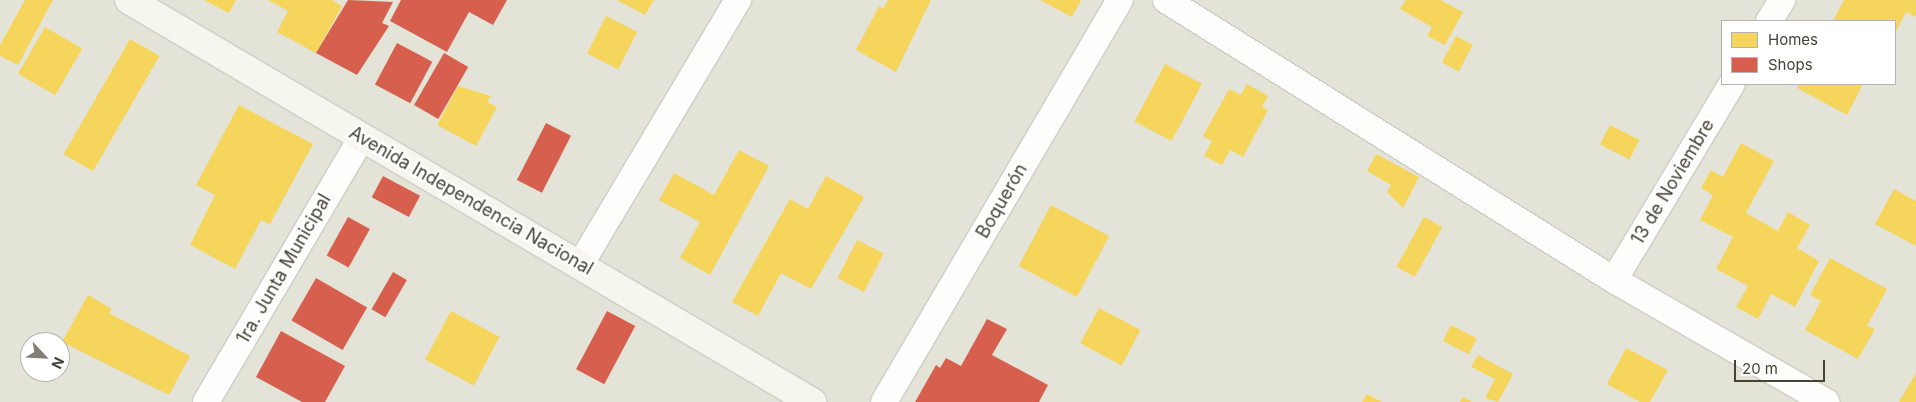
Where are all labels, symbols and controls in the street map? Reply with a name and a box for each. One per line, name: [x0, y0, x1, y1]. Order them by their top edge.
legend: [1721, 20, 1896, 85]
text: Homes: [1768, 30, 1818, 49]
text: Shops: [1768, 55, 1813, 74]
street label: 13 de Noviembre: [1627, 115, 1719, 249]
street label: Avenida Independencia Nacional: [345, 122, 597, 280]
street label: Boquerón: [972, 160, 1032, 242]
street label: 1ra. Junta Municipal: [232, 190, 336, 348]
north arrow: [20, 332, 70, 382]
scale bar: [1736, 350, 1827, 382]
text: N: [48, 355, 68, 372]
text: 20 m: [1742, 359, 1778, 378]

